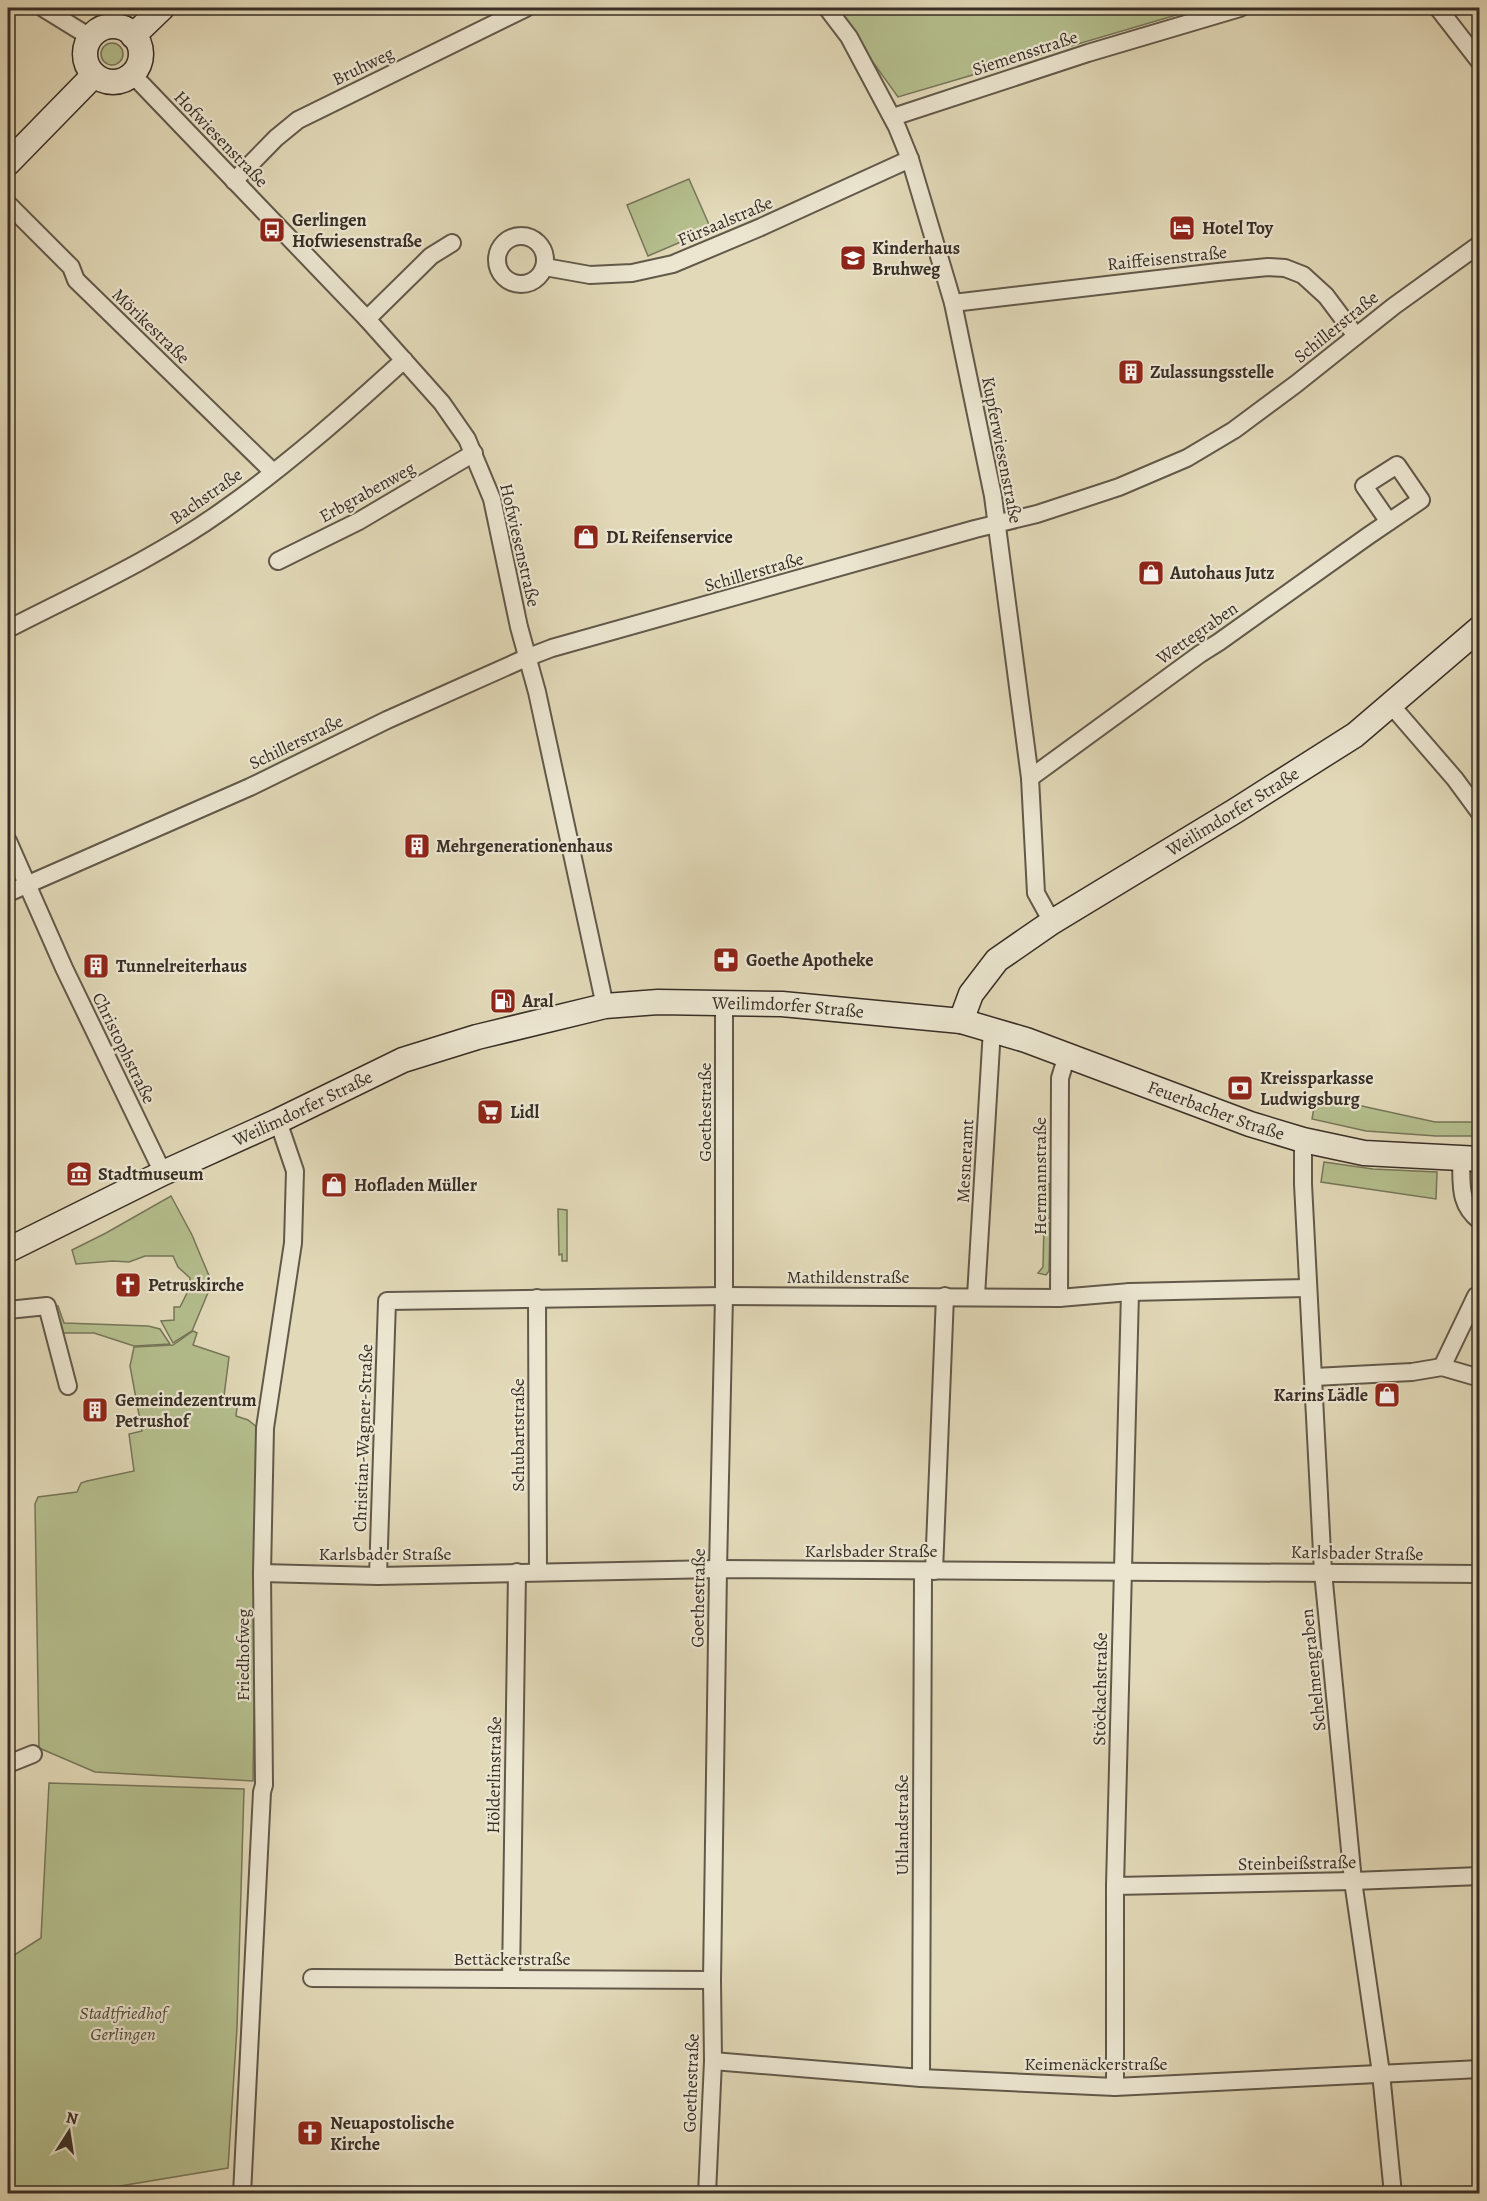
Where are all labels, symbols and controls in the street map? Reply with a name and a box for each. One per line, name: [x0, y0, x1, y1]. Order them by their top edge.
street label: Siemensstraße: [969, 25, 1081, 81]
street label: Bruhweg: [328, 41, 398, 91]
street label: Hofwiesenstraße: [169, 85, 273, 193]
street label: Fürsaalstraße: [674, 190, 776, 252]
place label: Gerlingen Hofwiesenstraße: [292, 208, 422, 253]
hotel icon: Hotel Toy: [1167, 213, 1197, 243]
bus stop icon: Gerlingen Hofwiesenstraße: [257, 215, 287, 245]
place label: Hotel Toy: [1202, 216, 1274, 240]
place label: Kinderhaus Bruhweg: [872, 236, 960, 281]
street label: Raiffeisenstraße: [1106, 240, 1228, 276]
school or university icon: Kinderhaus Bruhweg: [838, 243, 868, 273]
street label: Mörikestraße: [107, 283, 195, 369]
street label: Schillerstraße: [1289, 286, 1383, 368]
building icon: Zulassungsstelle: [1116, 357, 1146, 387]
place label: Zulassungsstelle: [1150, 360, 1274, 384]
street label: Kupferwiesenstraße: [976, 375, 1028, 525]
street label: Erbgrabenweg: [315, 456, 419, 528]
street label: Bachstraße: [165, 462, 247, 530]
street label: Hofwiesenstraße: [494, 481, 546, 609]
shop icon: DL Reifenservice: [571, 522, 601, 552]
place label: DL Reifenservice: [606, 525, 733, 549]
street label: Schillerstraße: [702, 546, 806, 598]
shop icon: Autohaus Jutz: [1136, 558, 1166, 588]
place label: Autohaus Jutz: [1169, 561, 1274, 585]
street label: Wettegraben: [1151, 596, 1243, 670]
street label: Schillerstraße: [245, 709, 347, 775]
street label: Weilimdorfer Straße: [1161, 761, 1304, 863]
building icon: Mehrgenerationenhaus: [402, 831, 432, 861]
place label: Mehrgenerationenhaus: [436, 834, 613, 858]
pharmacy icon: Goethe Apotheke: [711, 945, 741, 975]
place label: Goethe Apotheke: [746, 948, 873, 972]
building icon: Tunnelreiterhaus: [81, 951, 111, 981]
place label: Tunnelreiterhaus: [116, 954, 247, 978]
fuel station icon: Aral: [488, 986, 518, 1016]
street label: Christophstraße: [87, 988, 161, 1108]
place label: Aral: [521, 989, 554, 1013]
street label: Weilimdorfer Straße: [711, 991, 865, 1024]
street label: Goethestraße: [693, 1062, 717, 1162]
street label: Weilimdorfer Straße: [228, 1065, 377, 1152]
place label: Kreissparkasse Ludwigsburg: [1260, 1066, 1374, 1111]
bank icon: Kreissparkasse Ludwigsburg: [1225, 1073, 1255, 1103]
street label: Feuerbacher Straße: [1144, 1075, 1287, 1146]
supermarket icon: Lidl: [475, 1097, 505, 1127]
place label: Lidl: [510, 1100, 539, 1124]
street label: Hermannstraße: [1028, 1117, 1052, 1235]
street label: Mesneramt: [951, 1118, 979, 1204]
museum icon: Stadtmuseum: [64, 1159, 94, 1189]
place label: Stadtmuseum: [98, 1162, 204, 1186]
shop icon: Hofladen Müller: [319, 1170, 349, 1200]
place label: Hofladen Müller: [354, 1173, 478, 1197]
street label: Mathildenstraße: [786, 1265, 910, 1289]
church icon: Petruskirche: [113, 1270, 143, 1300]
place label: Petruskirche: [148, 1273, 244, 1297]
street label: Christian-Wagner-Straße: [348, 1344, 378, 1532]
street label: Schubartstraße: [506, 1378, 530, 1492]
shop icon: Karins Lädle: [1372, 1380, 1402, 1410]
place label: Karins Lädle: [1274, 1383, 1368, 1407]
place label: Gemeindezentrum Petrushof: [115, 1388, 257, 1433]
building icon: Gemeindezentrum Petrushof: [80, 1395, 110, 1425]
street label: Karlsbader Straße: [804, 1539, 938, 1563]
street label: Karlsbader Straße: [1290, 1540, 1424, 1566]
street label: Karlsbader Straße: [318, 1542, 452, 1566]
street label: Goethestraße: [685, 1548, 711, 1648]
street label: Schelmengraben: [1295, 1607, 1331, 1732]
street label: Friedhofweg: [231, 1609, 255, 1701]
street label: Stöckachstraße: [1087, 1632, 1113, 1746]
street label: Hölderlinstraße: [481, 1716, 507, 1834]
street label: Uhlandstraße: [890, 1774, 914, 1876]
street label: Steinbeißstraße: [1238, 1850, 1356, 1876]
street label: Bettäckerstraße: [453, 1947, 571, 1971]
park label: Stadtfriedhof Gerlingen: [80, 2001, 170, 2046]
street label: Goethestraße: [677, 2033, 705, 2133]
street label: Keimenäckerstraße: [1024, 2052, 1168, 2076]
north arrow: [39, 2102, 99, 2162]
text: N: [64, 2106, 80, 2130]
place label: Neuapostolische Kirche: [330, 2111, 454, 2156]
church icon: Neuapostolische Kirche: [295, 2118, 325, 2148]

